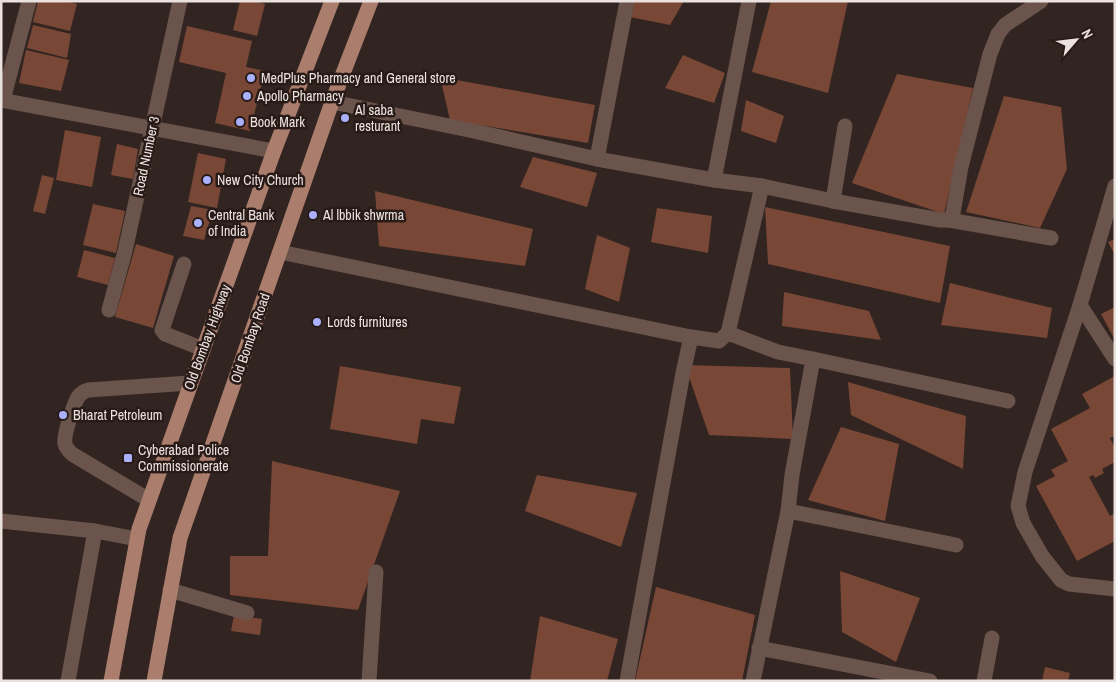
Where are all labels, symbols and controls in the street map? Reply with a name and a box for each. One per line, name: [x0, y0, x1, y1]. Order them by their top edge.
north arrow: [1051, 15, 1101, 65]
text: N: [1078, 26, 1097, 42]
place label: MedPlus Pharmacy and General store: [261, 69, 456, 87]
marker: MedPlus Pharmacy and General store: [245, 72, 257, 84]
place label: Apollo Pharmacy: [256, 87, 344, 105]
marker: Apollo Pharmacy: [241, 90, 253, 102]
place label: Al saba resturant: [354, 101, 400, 135]
marker: Al saba resturant: [339, 112, 351, 124]
place label: Book Mark: [250, 113, 305, 131]
street label: Road Number 3: [129, 114, 163, 198]
marker: Book Mark: [234, 116, 246, 128]
place label: New City Church: [217, 171, 304, 189]
marker: New City Church: [201, 174, 213, 186]
place label: Central Bank of India: [208, 206, 275, 240]
place label: Al lbbik shwrma: [322, 206, 405, 224]
marker: Al lbbik shwrma: [307, 209, 319, 221]
marker: Central Bank of India: [192, 217, 204, 229]
street label: Old Bombay Highway: [180, 282, 235, 392]
street label: Old Bombay Road: [226, 291, 274, 385]
place label: Lords furnitures: [327, 313, 408, 331]
marker: Lords furnitures: [311, 316, 323, 328]
place label: Bharat Petroleum: [73, 406, 162, 424]
marker: Bharat Petroleum: [57, 409, 69, 421]
place label: Cyberabad Police Commissionerate: [138, 441, 229, 475]
marker: Cyberabad Police Commissionerate: [122, 452, 134, 464]

